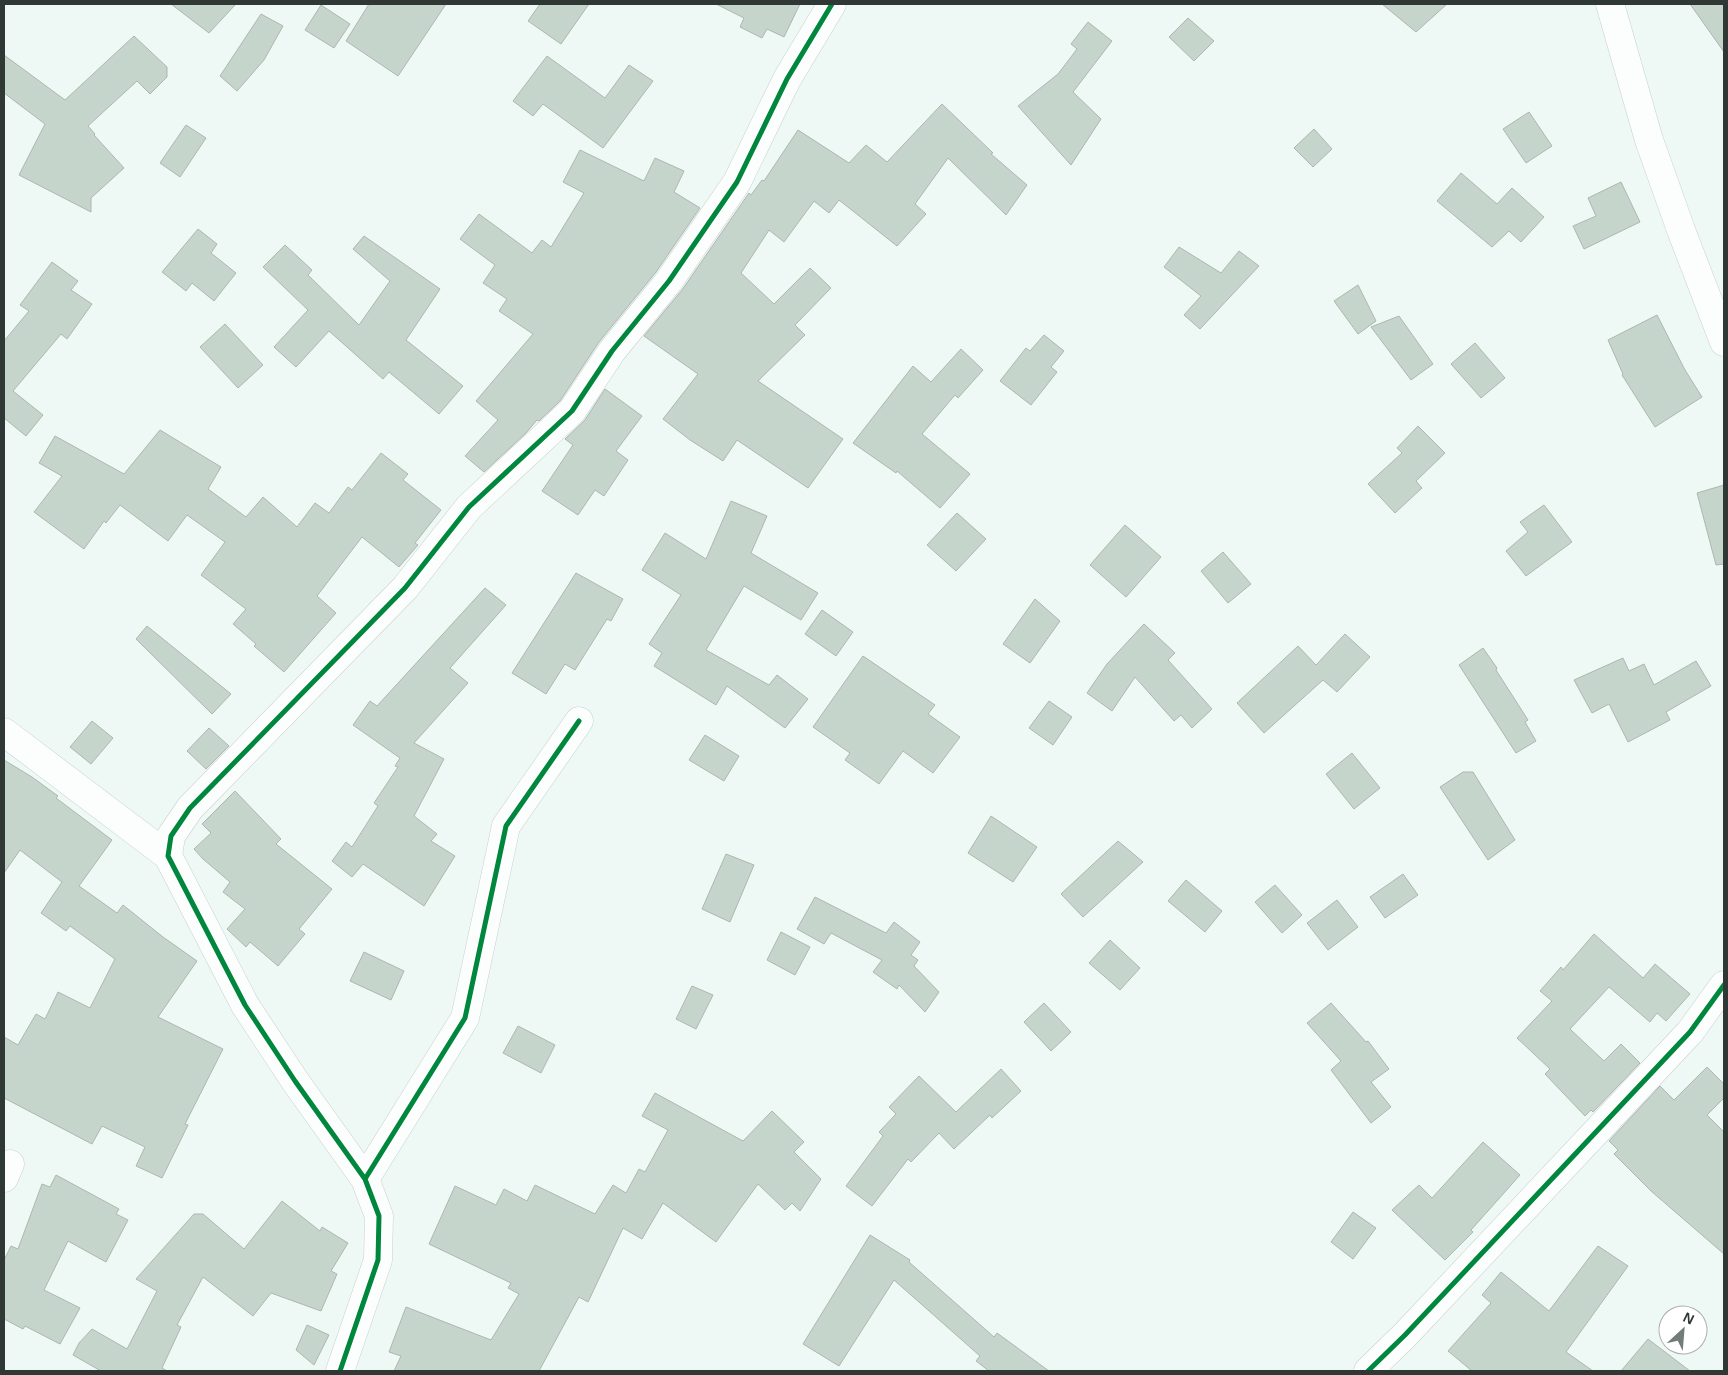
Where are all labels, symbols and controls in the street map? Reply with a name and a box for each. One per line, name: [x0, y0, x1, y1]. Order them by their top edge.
north arrow: [1658, 1305, 1708, 1355]
text: N: [1681, 1309, 1697, 1328]

